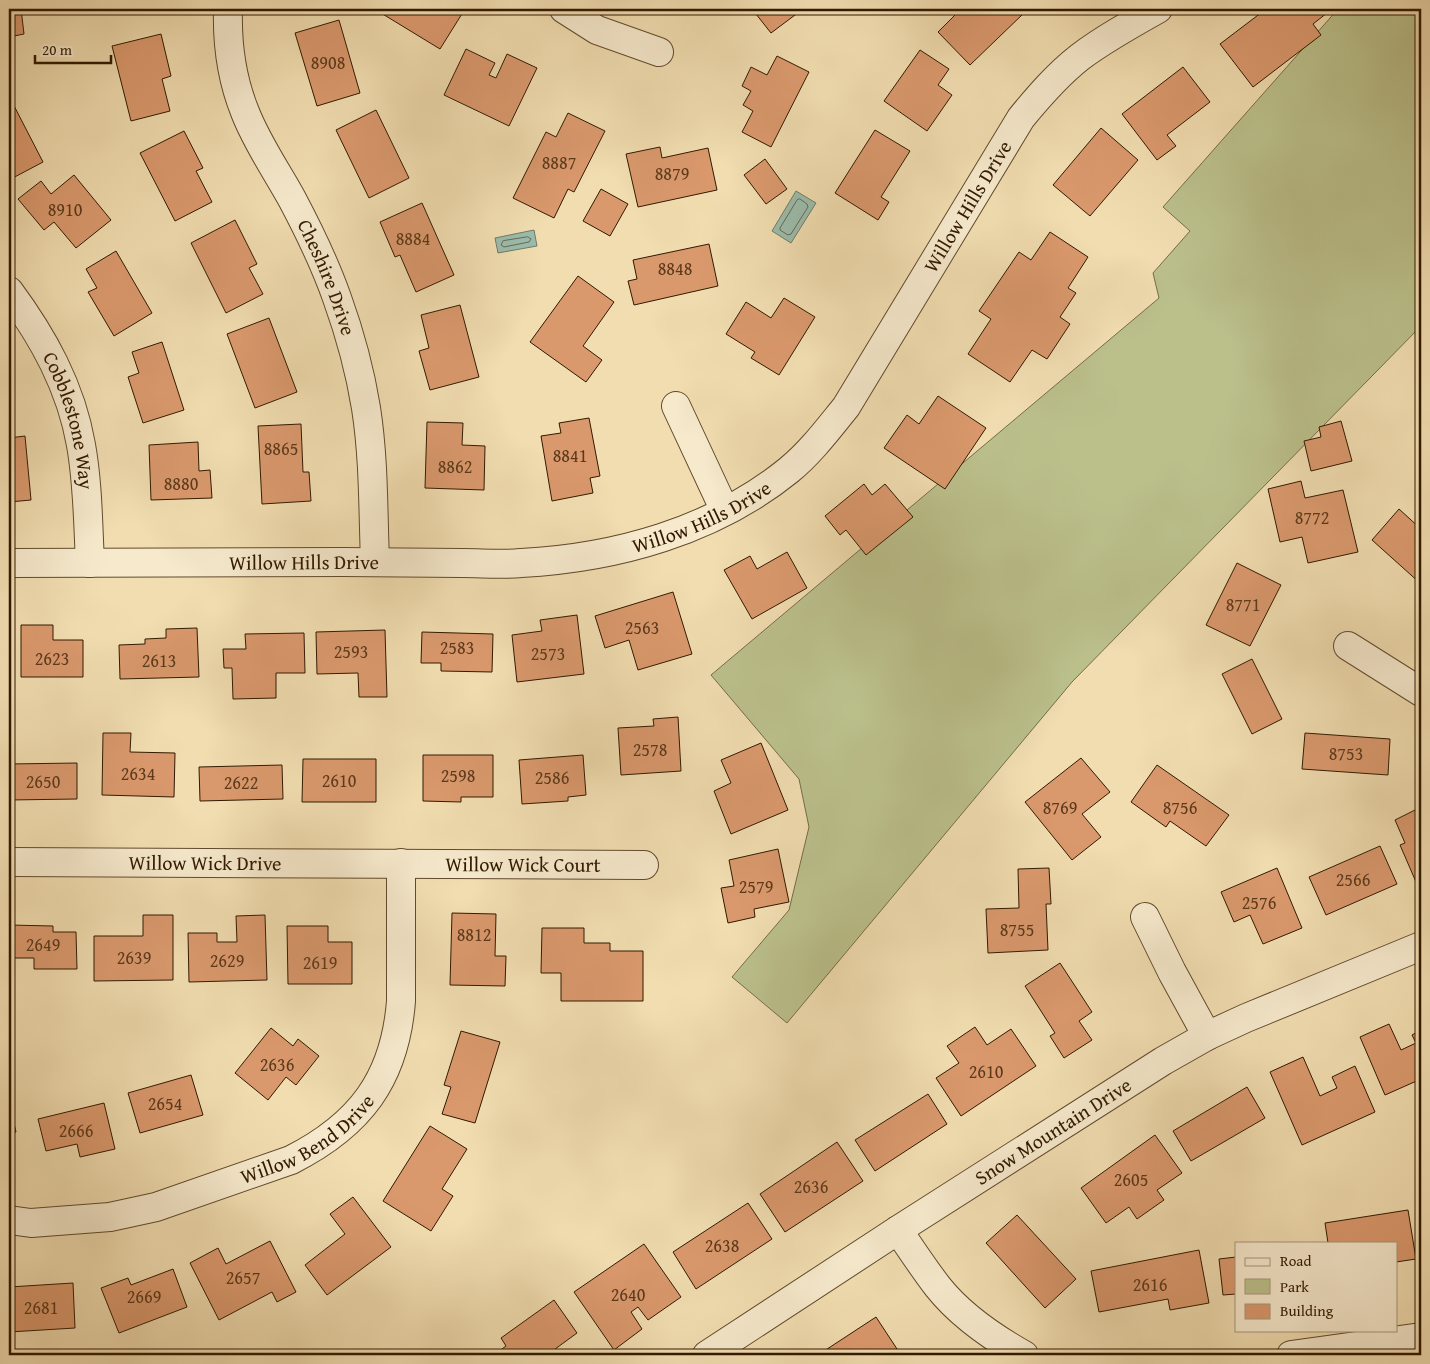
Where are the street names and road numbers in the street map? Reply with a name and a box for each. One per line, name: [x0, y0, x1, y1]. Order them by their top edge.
street label: Willow Hills Drive: [916, 135, 1018, 278]
street label: Cheshire Drive: [291, 214, 363, 339]
street label: Cobblestone Way: [36, 346, 101, 491]
street label: Willow Hills Drive: [629, 473, 777, 560]
street label: Willow Hills Drive: [229, 547, 379, 577]
street label: Willow Wick Drive: [128, 848, 282, 877]
street label: Willow Wick Court: [445, 849, 601, 879]
street label: Snow Mountain Drive: [969, 1070, 1137, 1192]
street label: Willow Bend Drive: [236, 1088, 381, 1191]

